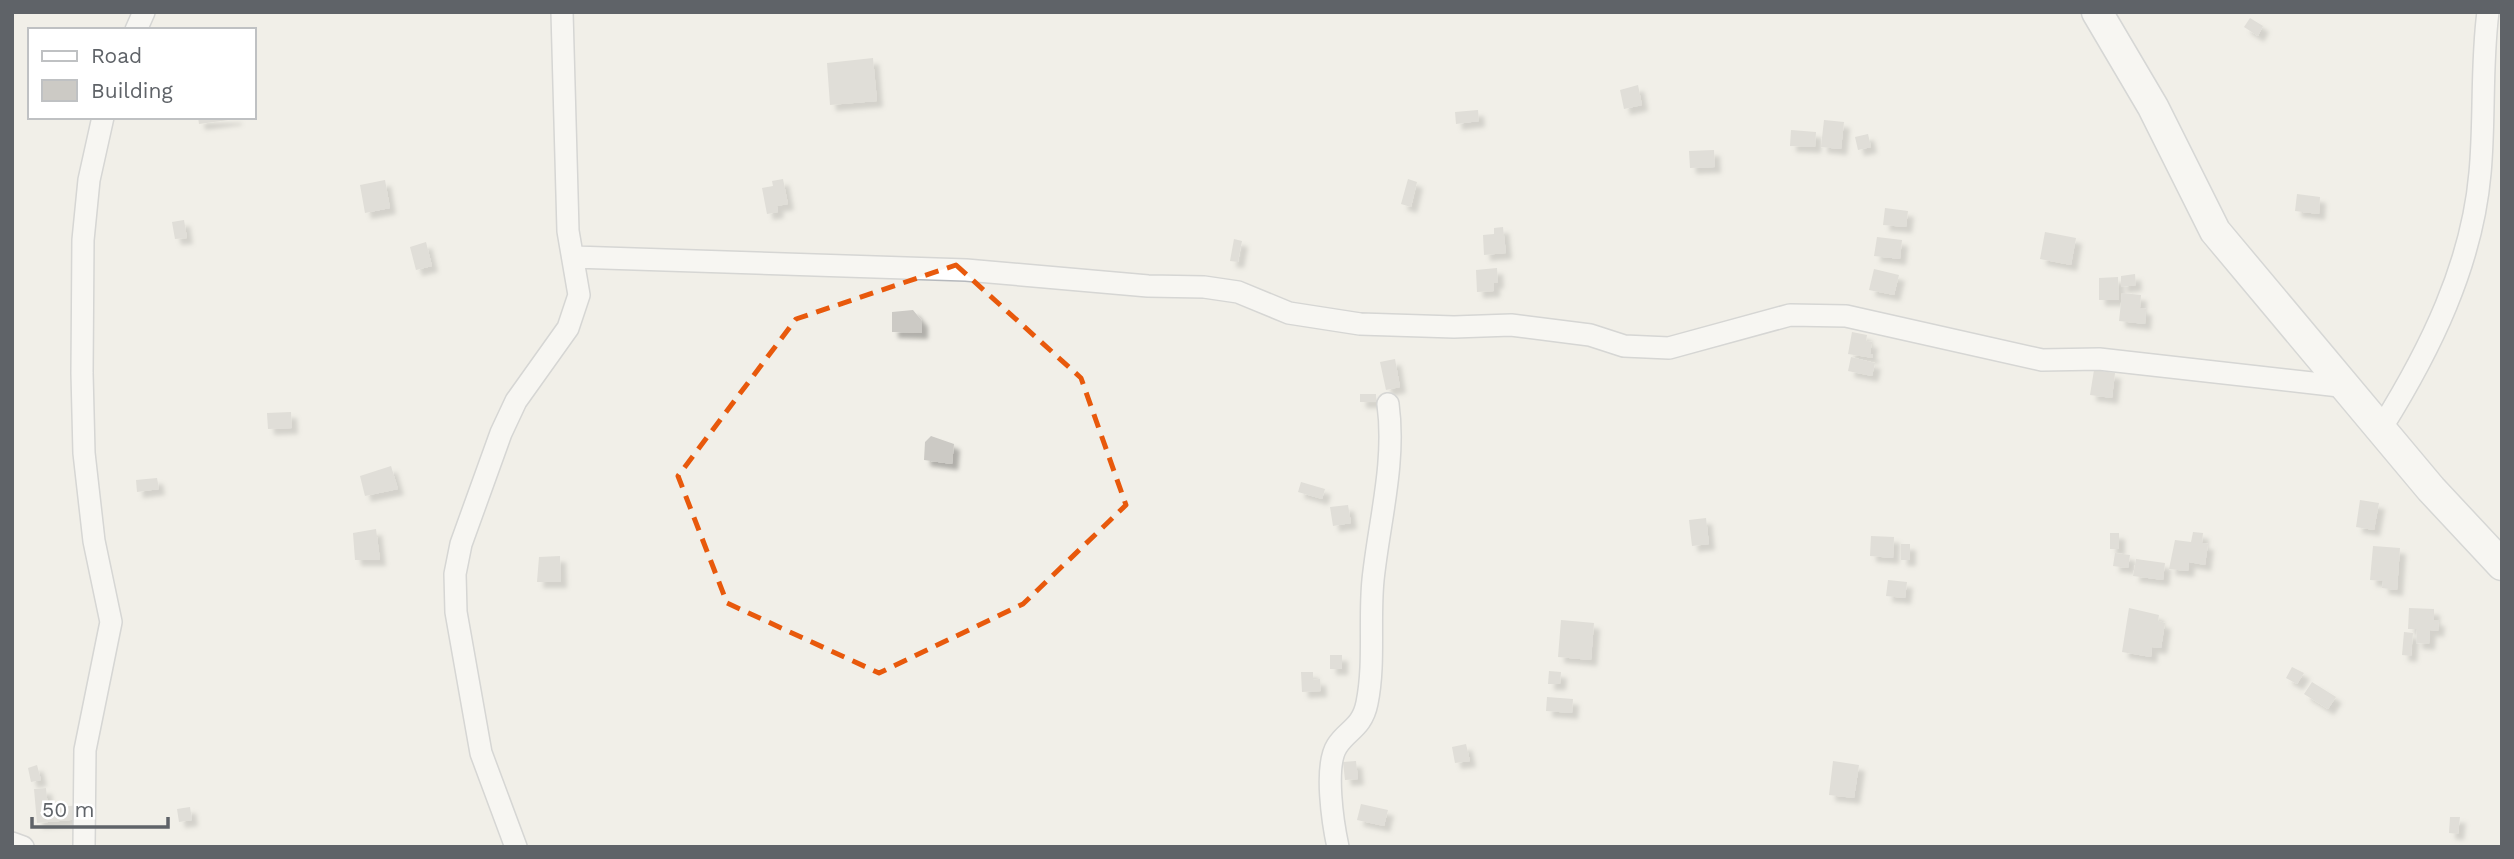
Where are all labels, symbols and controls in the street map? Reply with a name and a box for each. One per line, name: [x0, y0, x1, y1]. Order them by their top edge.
legend: [28, 28, 256, 119]
text: Road: [91, 43, 142, 68]
text: Building: [91, 78, 173, 103]
scale bar: [32, 786, 168, 830]
text: 50 m: [42, 797, 94, 822]

